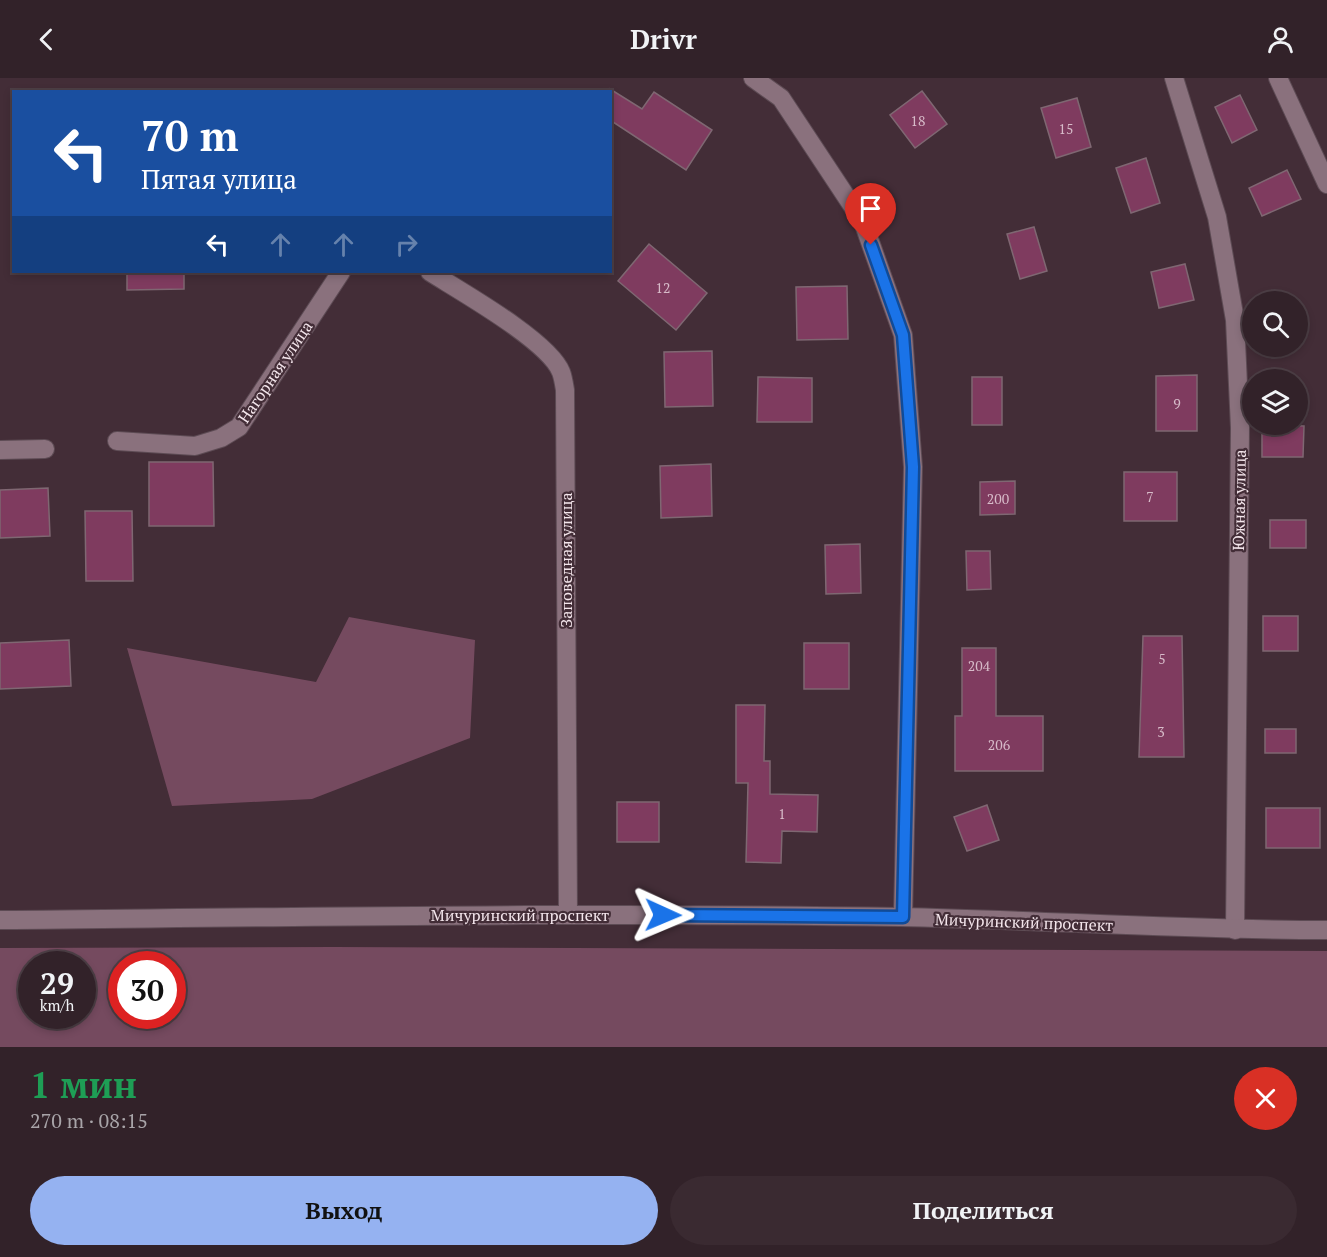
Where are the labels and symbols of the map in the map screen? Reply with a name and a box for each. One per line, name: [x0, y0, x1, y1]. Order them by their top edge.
house number: 18: [911, 111, 925, 130]
house number: 15: [1059, 119, 1073, 138]
pin: [845, 183, 896, 245]
house number: 12: [656, 278, 670, 297]
street label: Нагорная улица: [233, 317, 317, 427]
house number: 9: [1173, 394, 1181, 413]
street label: Южная улица: [1227, 449, 1251, 551]
house number: 7: [1146, 487, 1154, 506]
house number: 200: [987, 489, 1009, 508]
street label: Заповедная улица: [555, 492, 577, 628]
house number: 5: [1158, 649, 1166, 668]
house number: 204: [968, 656, 991, 675]
house number: 3: [1157, 722, 1165, 741]
house number: 206: [988, 735, 1011, 754]
house number: 1: [778, 804, 786, 823]
position arrow: [631, 883, 695, 947]
street label: Мичуринский проспект: [431, 904, 609, 926]
street label: Мичуринский проспект: [935, 908, 1114, 936]
speed limit sign: 30: [108, 951, 186, 1029]

